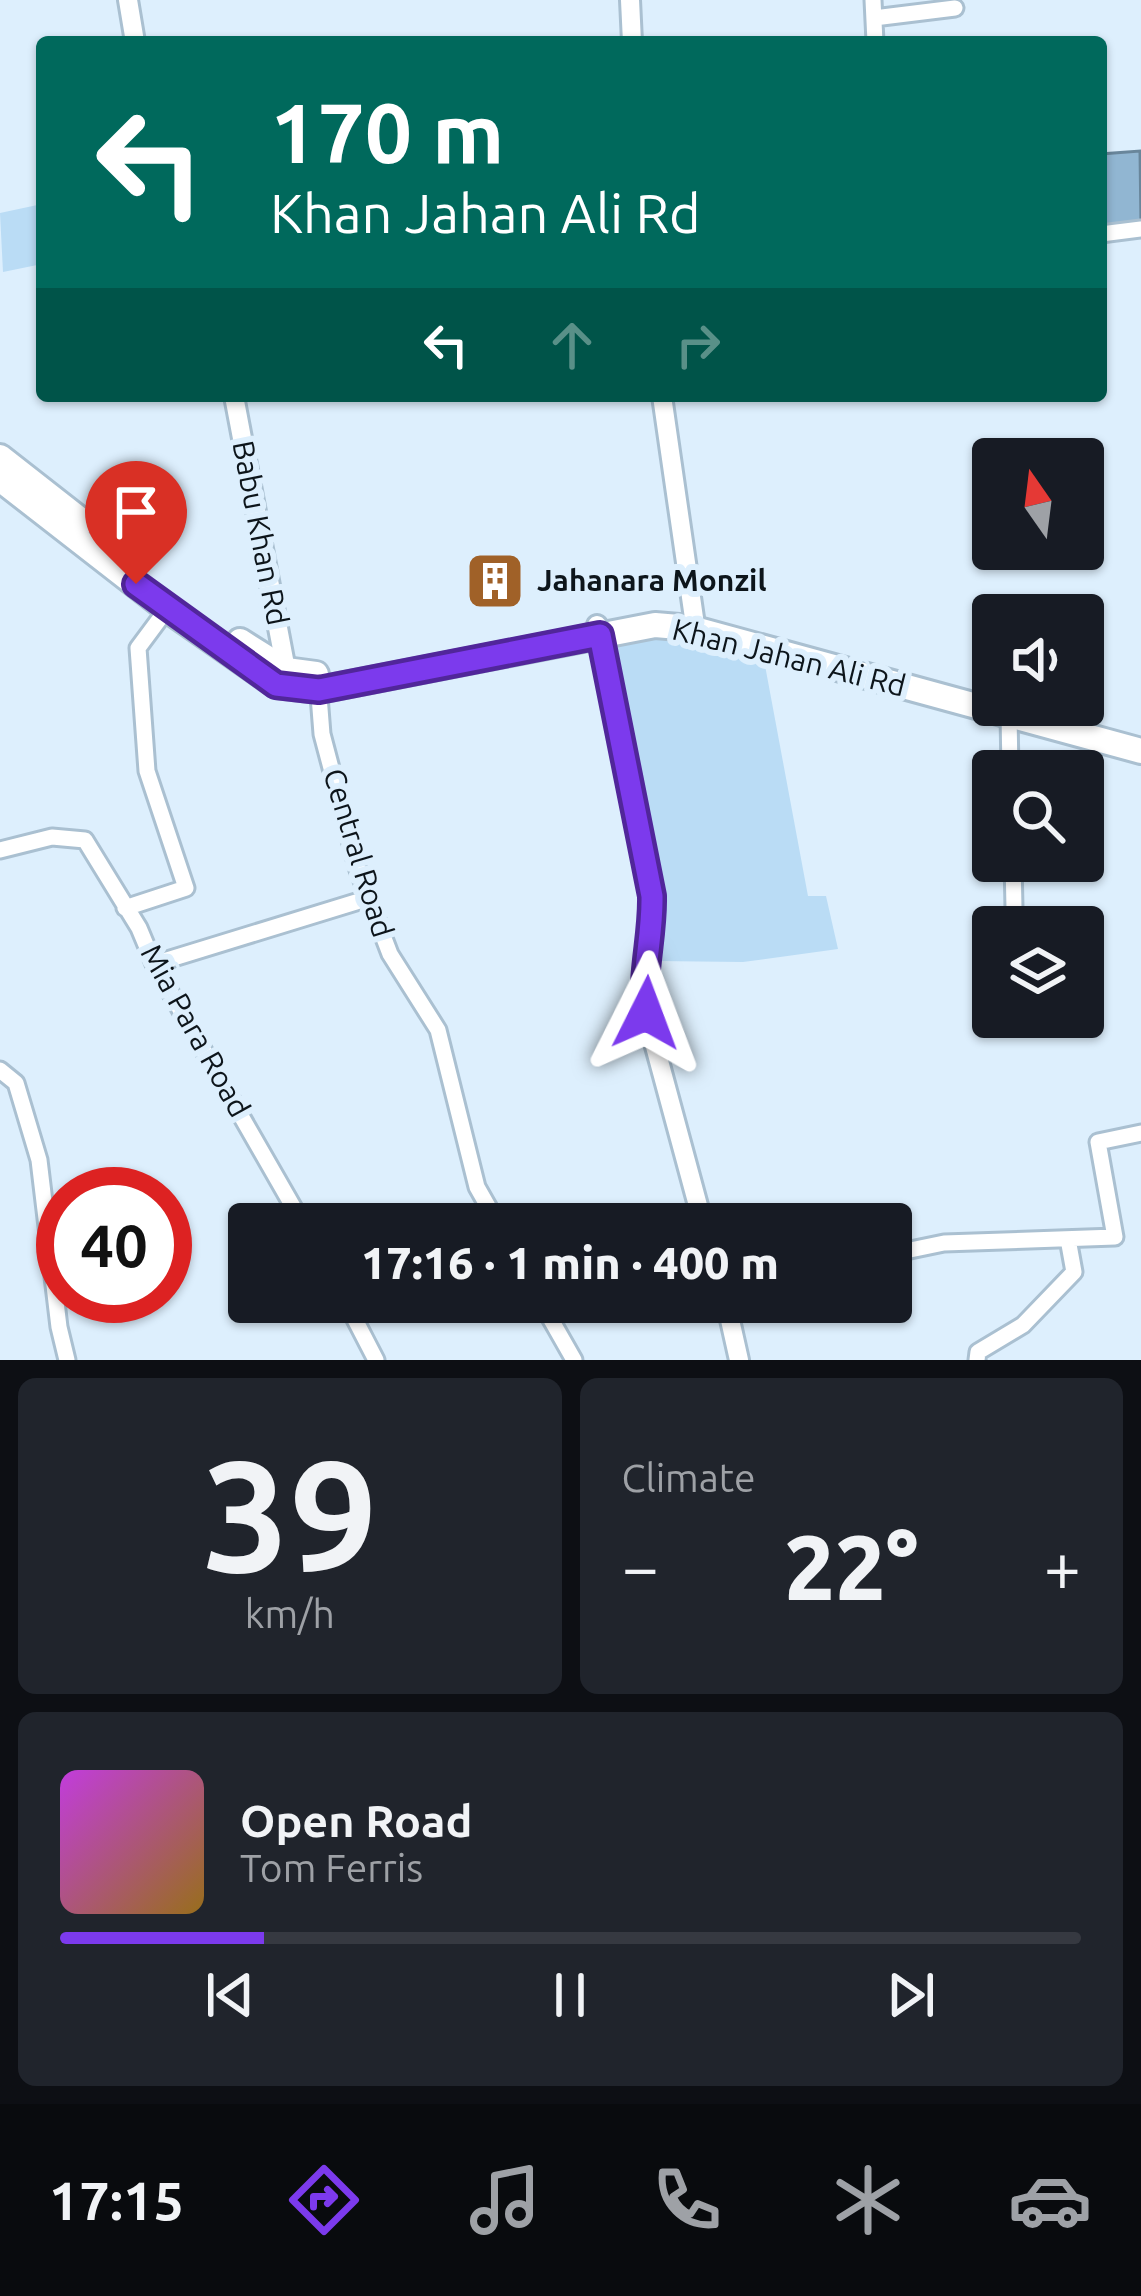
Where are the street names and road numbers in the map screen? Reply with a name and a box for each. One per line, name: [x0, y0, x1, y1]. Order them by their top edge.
street label: Babu Khan Rd: [226, 438, 296, 628]
street label: Khan Jahan Ali Rd: [669, 612, 909, 702]
street label: Central Road: [317, 764, 401, 941]
street label: Mia Para Road: [135, 939, 257, 1123]

